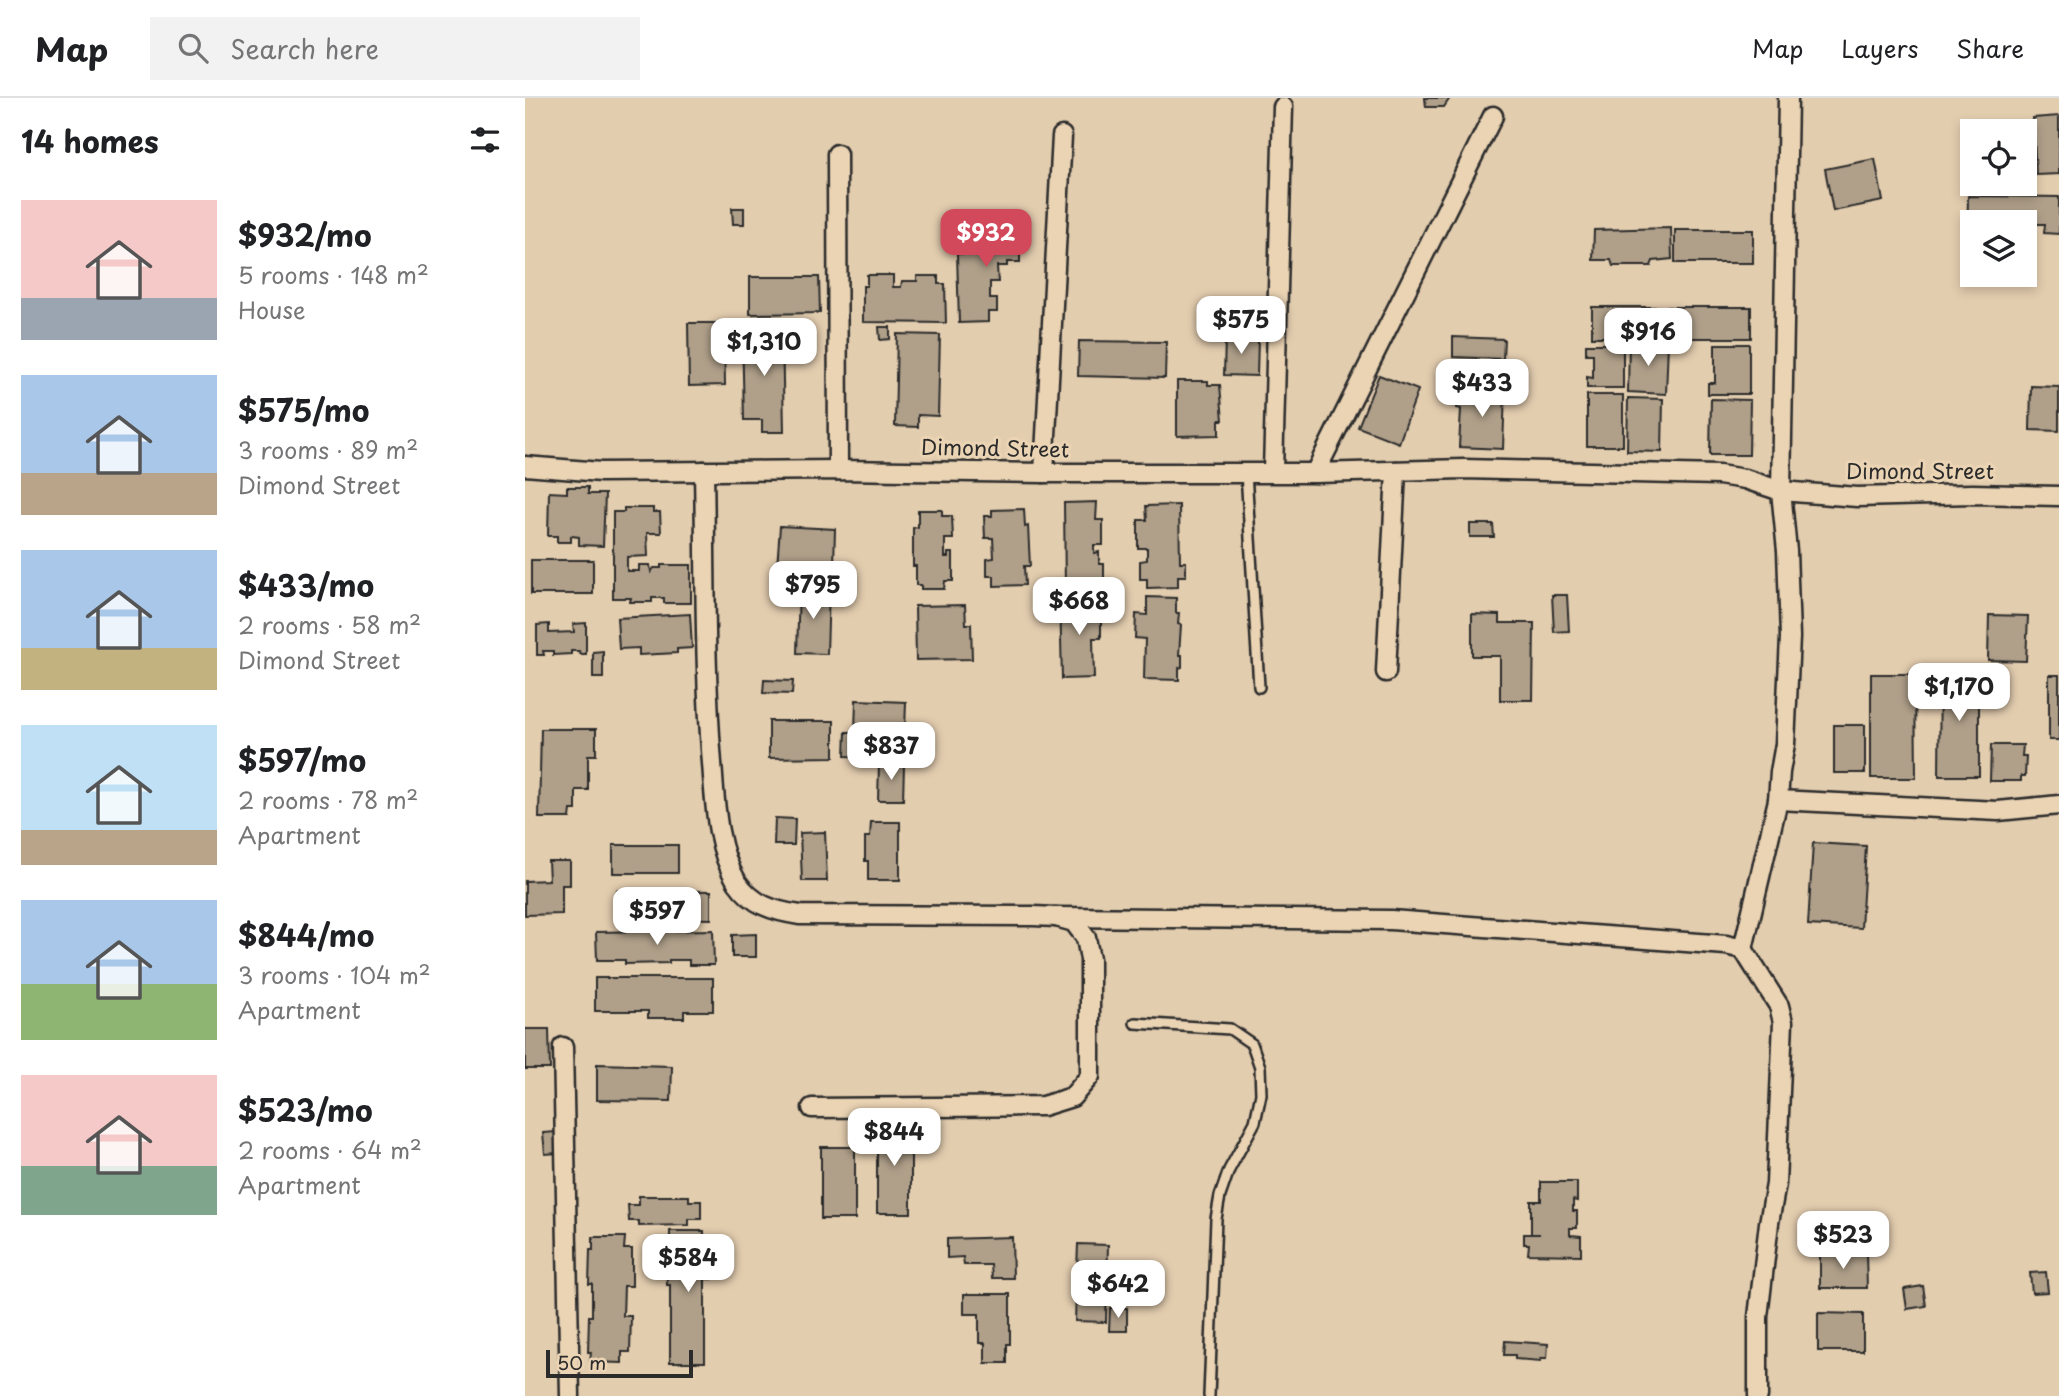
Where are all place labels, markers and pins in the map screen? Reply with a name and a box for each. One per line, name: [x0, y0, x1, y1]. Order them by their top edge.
pin: $932: [945, 209, 1027, 269]
pin: $575: [1200, 296, 1282, 356]
pin: $916: [1607, 308, 1689, 368]
pin: $1,310: [707, 318, 821, 378]
pin: $433: [1441, 360, 1523, 419]
pin: $795: [772, 561, 854, 621]
pin: $668: [1038, 578, 1120, 637]
pin: $1,170: [1902, 664, 2016, 723]
pin: $837: [850, 722, 932, 782]
pin: $597: [616, 888, 698, 947]
pin: $844: [853, 1108, 935, 1168]
pin: $523: [1802, 1212, 1884, 1271]
pin: $584: [647, 1234, 729, 1294]
pin: $642: [1077, 1260, 1159, 1320]

